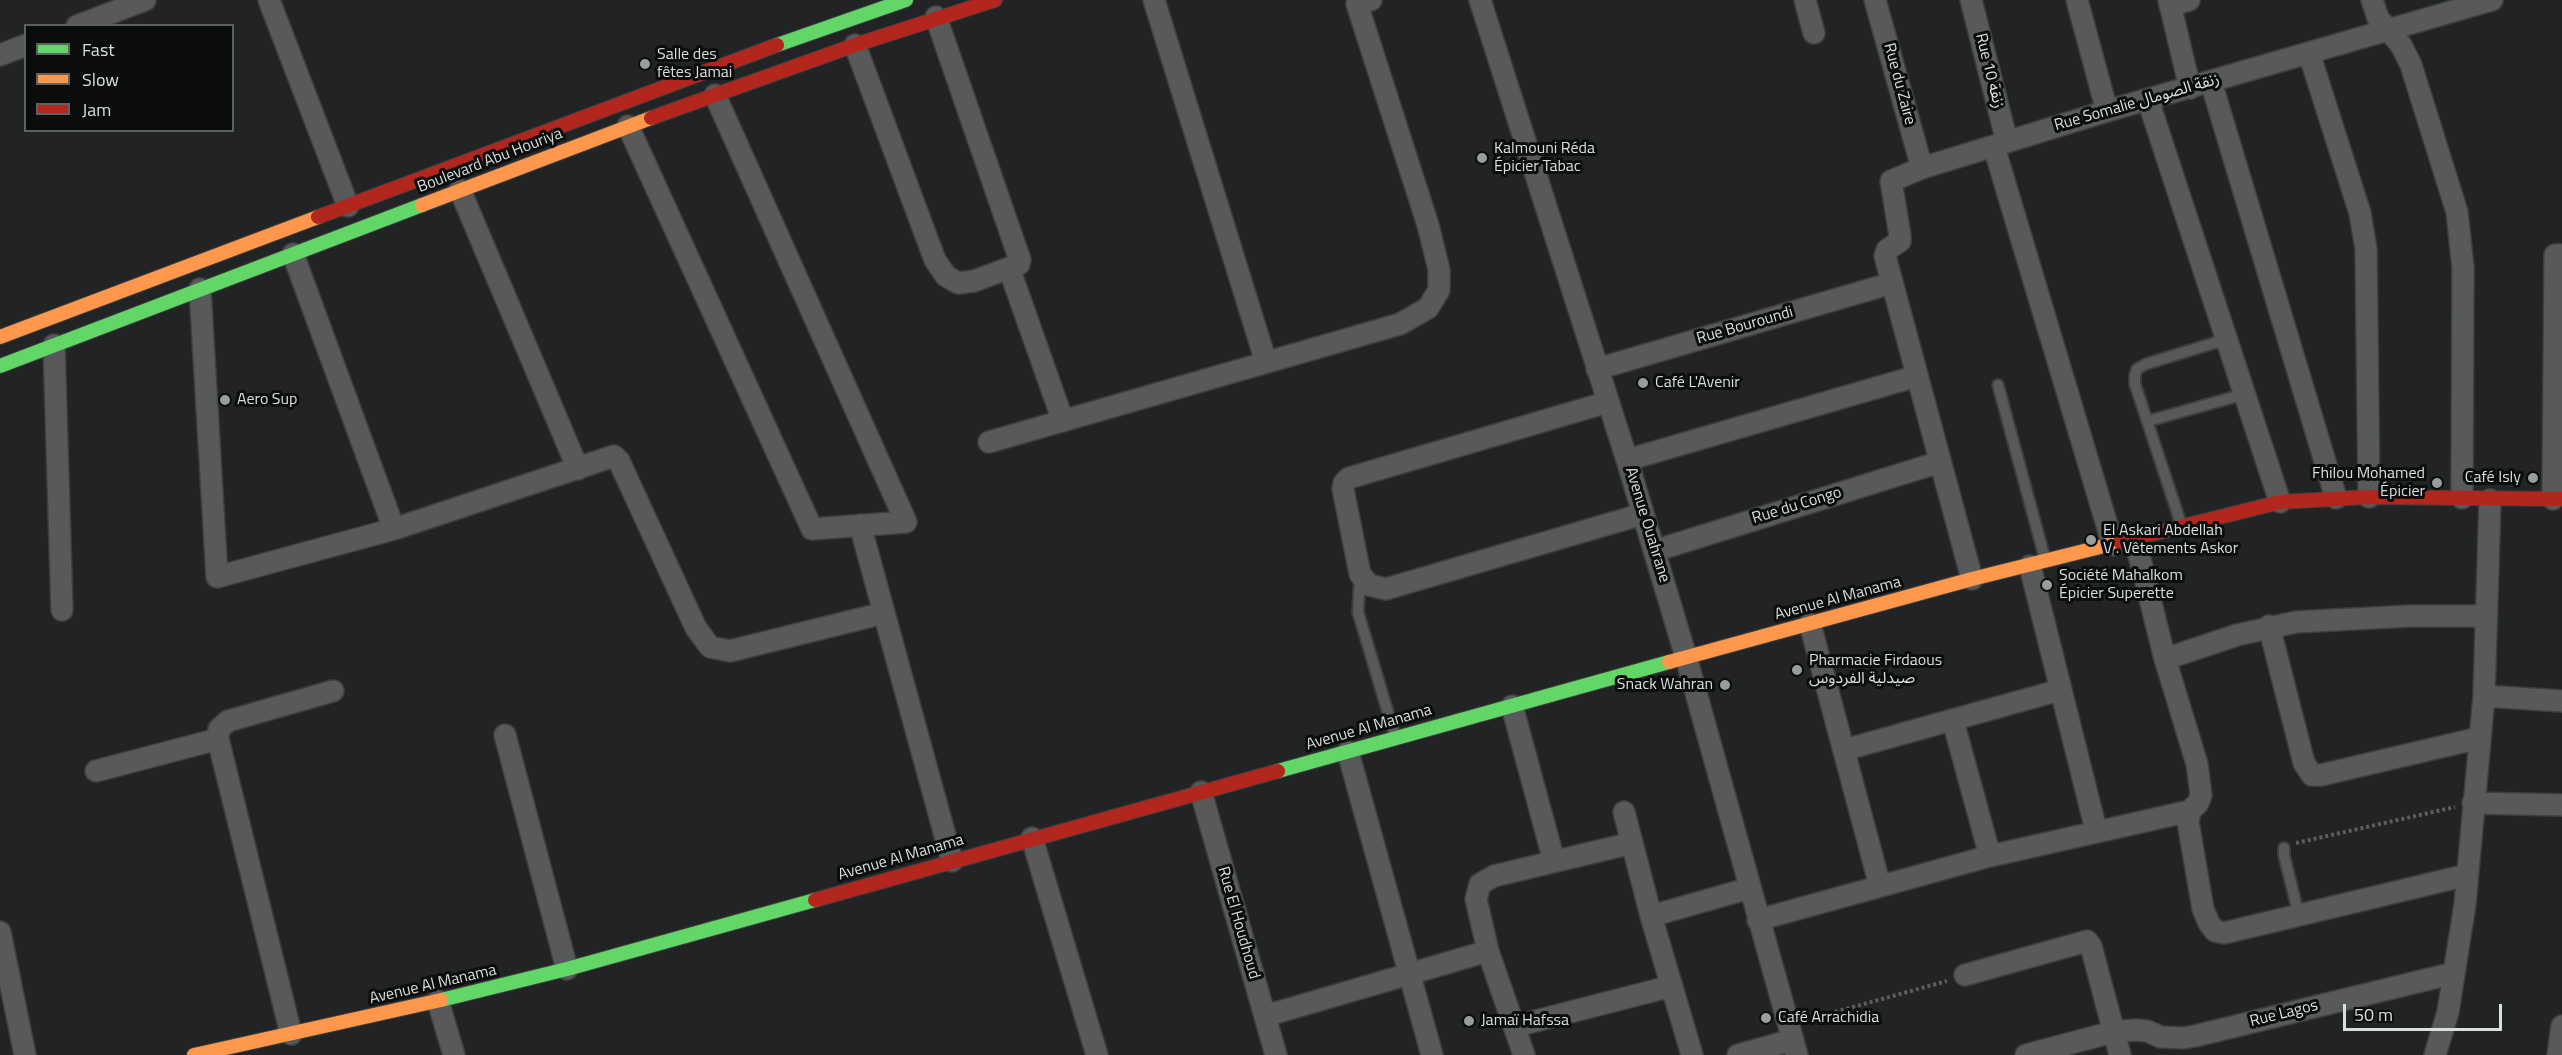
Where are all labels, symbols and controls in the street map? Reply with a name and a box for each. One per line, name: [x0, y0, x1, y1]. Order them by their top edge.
legend: [24, 24, 234, 132]
street label: Rue 10 زنقة: [1970, 31, 2008, 111]
text: Fast: [82, 36, 115, 63]
street label: Rue du Zaire: [1879, 41, 1919, 127]
place label: Salle des fêtes Jamai: [657, 45, 732, 83]
marker: Salle des fêtes Jamai: [638, 57, 652, 71]
text: Slow: [82, 66, 119, 93]
street label: Rue Somalie زنقة الصومال: [2052, 70, 2222, 136]
text: Jam: [82, 96, 111, 123]
street label: Boulevard Abu Houriya: [415, 125, 565, 197]
place label: Kalmouni Réda Épicier Tabac: [1494, 139, 1595, 177]
marker: Kalmouni Réda Épicier Tabac: [1475, 151, 1489, 165]
street label: Rue Bouroundi: [1694, 303, 1796, 349]
place label: Café L'Avenir: [1655, 373, 1740, 393]
marker: Café L'Avenir: [1636, 376, 1650, 390]
place label: Aero Sup: [237, 390, 297, 410]
marker: Aero Sup: [218, 393, 232, 407]
place label: Fhilou Mohamed Épicier: [2312, 464, 2425, 502]
street label: Avenue Ouahrane: [1620, 465, 1674, 585]
place label: Café Isly: [2465, 468, 2521, 488]
marker: Café Isly: [2526, 471, 2540, 485]
marker: Fhilou Mohamed Épicier: [2430, 476, 2444, 490]
street label: Rue du Congo: [1750, 483, 1844, 529]
place label: El Askari Abdellah V . Vêtements Askor: [2103, 521, 2238, 559]
marker: El Askari Abdellah V . Vêtements Askor: [2084, 533, 2098, 547]
place label: Société Mahalkom Épicier Superette: [2059, 566, 2183, 604]
street label: Avenue Al Manama: [1773, 573, 1903, 625]
marker: Société Mahalkom Épicier Superette: [2040, 578, 2054, 592]
place label: Pharmacie Firdaous صيدلية الفردوس: [1809, 651, 1942, 689]
marker: Pharmacie Firdaous صيدلية الفردوس: [1790, 663, 1804, 677]
place label: Snack Wahran: [1617, 675, 1713, 695]
marker: Snack Wahran: [1718, 678, 1732, 692]
street label: Avenue Al Manama: [1304, 701, 1434, 755]
street label: Avenue Al Manama: [836, 831, 966, 885]
street label: Rue El Houdhoud: [1213, 865, 1263, 981]
street label: Avenue Al Manama: [368, 961, 498, 1009]
scale bar: [2346, 992, 2505, 1030]
street label: Rue Lagos: [2248, 996, 2320, 1032]
text: 50 m: [2354, 1001, 2393, 1028]
place label: Café Arrachidia: [1778, 1008, 1879, 1028]
place label: Jamaï Hafssa: [1481, 1011, 1569, 1031]
marker: Café Arrachidia: [1759, 1011, 1773, 1025]
marker: Jamaï Hafssa: [1462, 1014, 1476, 1028]

